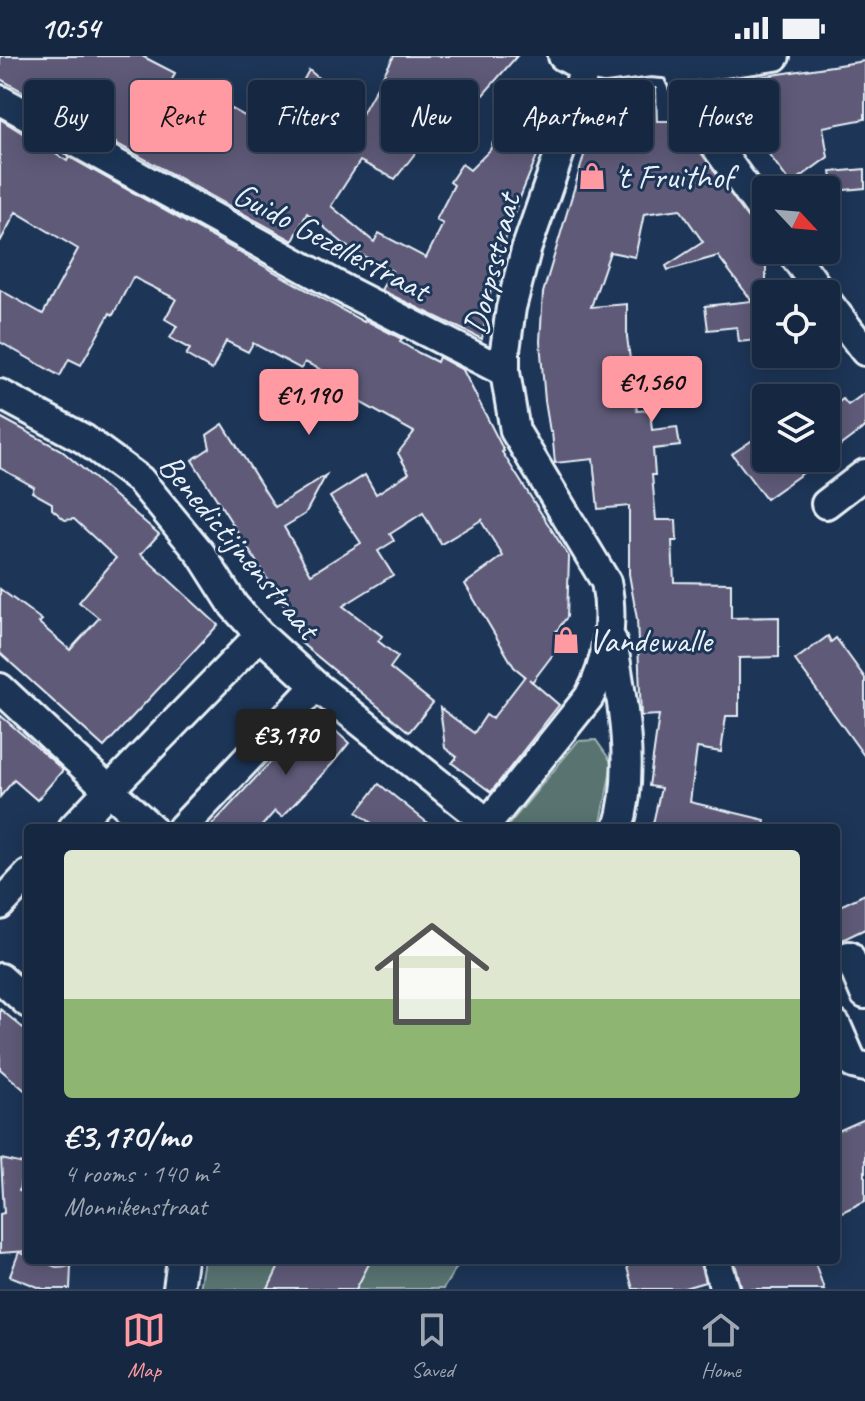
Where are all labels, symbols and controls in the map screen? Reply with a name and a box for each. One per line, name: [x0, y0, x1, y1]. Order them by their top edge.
text: 10:54: [40, 9, 99, 47]
chip: Buy: [24, 80, 114, 152]
chip: Rent: [130, 80, 232, 152]
chip: Filters: [248, 80, 365, 152]
chip: New: [381, 80, 478, 152]
chip: Apartment: [494, 80, 653, 152]
chip: House: [669, 80, 779, 152]
place label: 't Fruithof: [614, 155, 740, 198]
shop icon: 't Fruithof: [577, 161, 607, 191]
street label: Guido Gezellestraat: [226, 172, 441, 313]
north arrow: [752, 176, 840, 264]
map controls: [752, 176, 840, 472]
street label: Dorpsstraat: [453, 186, 531, 339]
button: locate: [752, 280, 840, 368]
pin: €1,560: [587, 356, 717, 424]
text: €1,560: [620, 365, 684, 398]
pin: €1,190: [244, 369, 374, 437]
text: €1,190: [277, 378, 341, 411]
button: layers: [752, 384, 840, 472]
street label: Benedictijnenstraat: [150, 445, 332, 651]
place label: Vandewalle: [588, 619, 715, 662]
shop icon: Vandewalle: [551, 625, 581, 655]
pin: €3,170: [221, 709, 351, 777]
text: €3,170: [254, 718, 318, 751]
icon: home: [360, 902, 504, 1046]
text: €3,170/mo: [64, 1114, 191, 1157]
text: 4 rooms · 140 m²: [64, 1157, 216, 1190]
text: Monnikenstraat: [64, 1190, 207, 1223]
tab: Map: [122, 1308, 166, 1384]
tab: Saved: [410, 1308, 454, 1384]
tab: Home: [699, 1308, 743, 1384]

